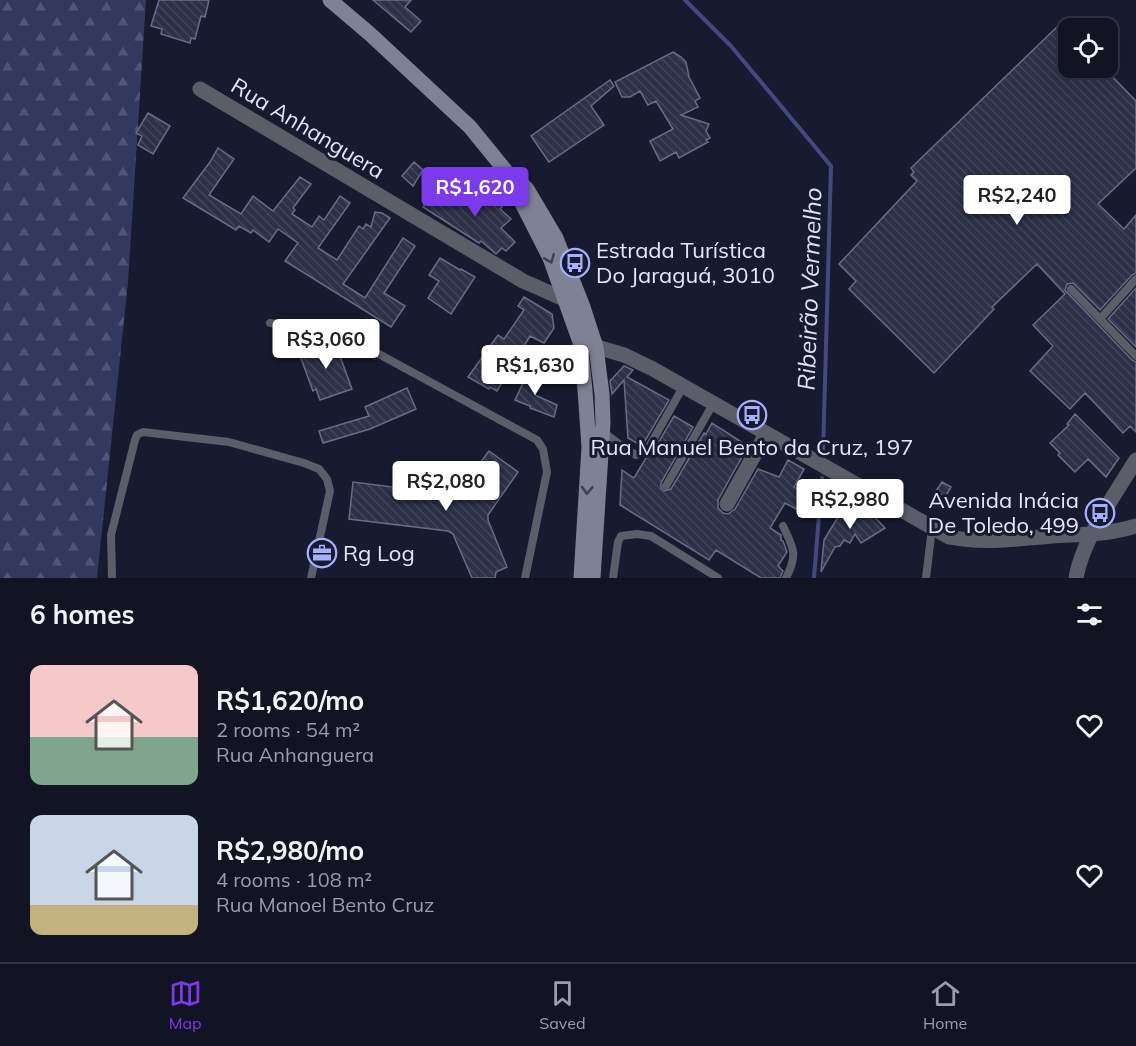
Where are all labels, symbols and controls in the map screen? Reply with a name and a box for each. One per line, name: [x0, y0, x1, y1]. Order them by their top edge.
map controls: [1058, 18, 1118, 78]
button: locate: [1058, 18, 1118, 78]
street label: Rua Anhanguera: [226, 71, 390, 185]
pin: R$1,620: [420, 167, 530, 218]
text: R$1,620: [436, 174, 515, 199]
pin: R$2,240: [962, 175, 1072, 226]
text: R$2,240: [978, 182, 1057, 207]
water label: Ribeirão Vermelho: [790, 187, 828, 391]
place label: Estrada Turística Do Jaraguá, 3010: [596, 236, 775, 289]
bus stop icon: Estrada Turística Do Jaraguá, 3010: [559, 247, 591, 279]
one-way arrow: [543, 253, 555, 264]
pin: R$3,060: [271, 319, 381, 370]
text: R$3,060: [287, 326, 366, 351]
pin: R$1,630: [480, 345, 590, 396]
text: R$1,630: [496, 352, 575, 377]
bus stop icon: Rua Manuel Bento da Cruz, 197: [736, 399, 768, 431]
place label: Rua Manuel Bento da Cruz, 197: [591, 433, 913, 461]
pin: R$2,080: [391, 461, 501, 512]
text: R$2,080: [407, 468, 486, 493]
pin: R$2,980: [795, 479, 905, 530]
one-way arrow: [581, 485, 594, 494]
text: R$2,980: [811, 486, 890, 511]
place label: Avenida Inácia De Toledo, 499: [928, 486, 1079, 539]
bus stop icon: Avenida Inácia De Toledo, 499: [1084, 497, 1116, 529]
office icon: Rg Log: [306, 537, 338, 569]
place label: Rg Log: [343, 539, 415, 567]
text: 6 homes: [30, 598, 134, 631]
icon: filters: [1073, 598, 1106, 631]
text: R$1,620/mo: [216, 684, 364, 717]
icon: home: [78, 689, 150, 761]
icon: heart: [1073, 709, 1106, 742]
text: 2 rooms · 54 m²: [216, 717, 360, 742]
text: Rua Anhanguera: [216, 742, 374, 767]
text: R$2,980/mo: [216, 834, 364, 867]
icon: home: [78, 839, 150, 911]
icon: heart: [1073, 859, 1106, 892]
text: 4 rooms · 108 m²: [216, 867, 372, 892]
text: Rua Manoel Bento Cruz: [216, 892, 434, 917]
tab: Map: [169, 977, 202, 1033]
tab: Saved: [539, 977, 585, 1033]
tab: Home: [923, 977, 967, 1033]

